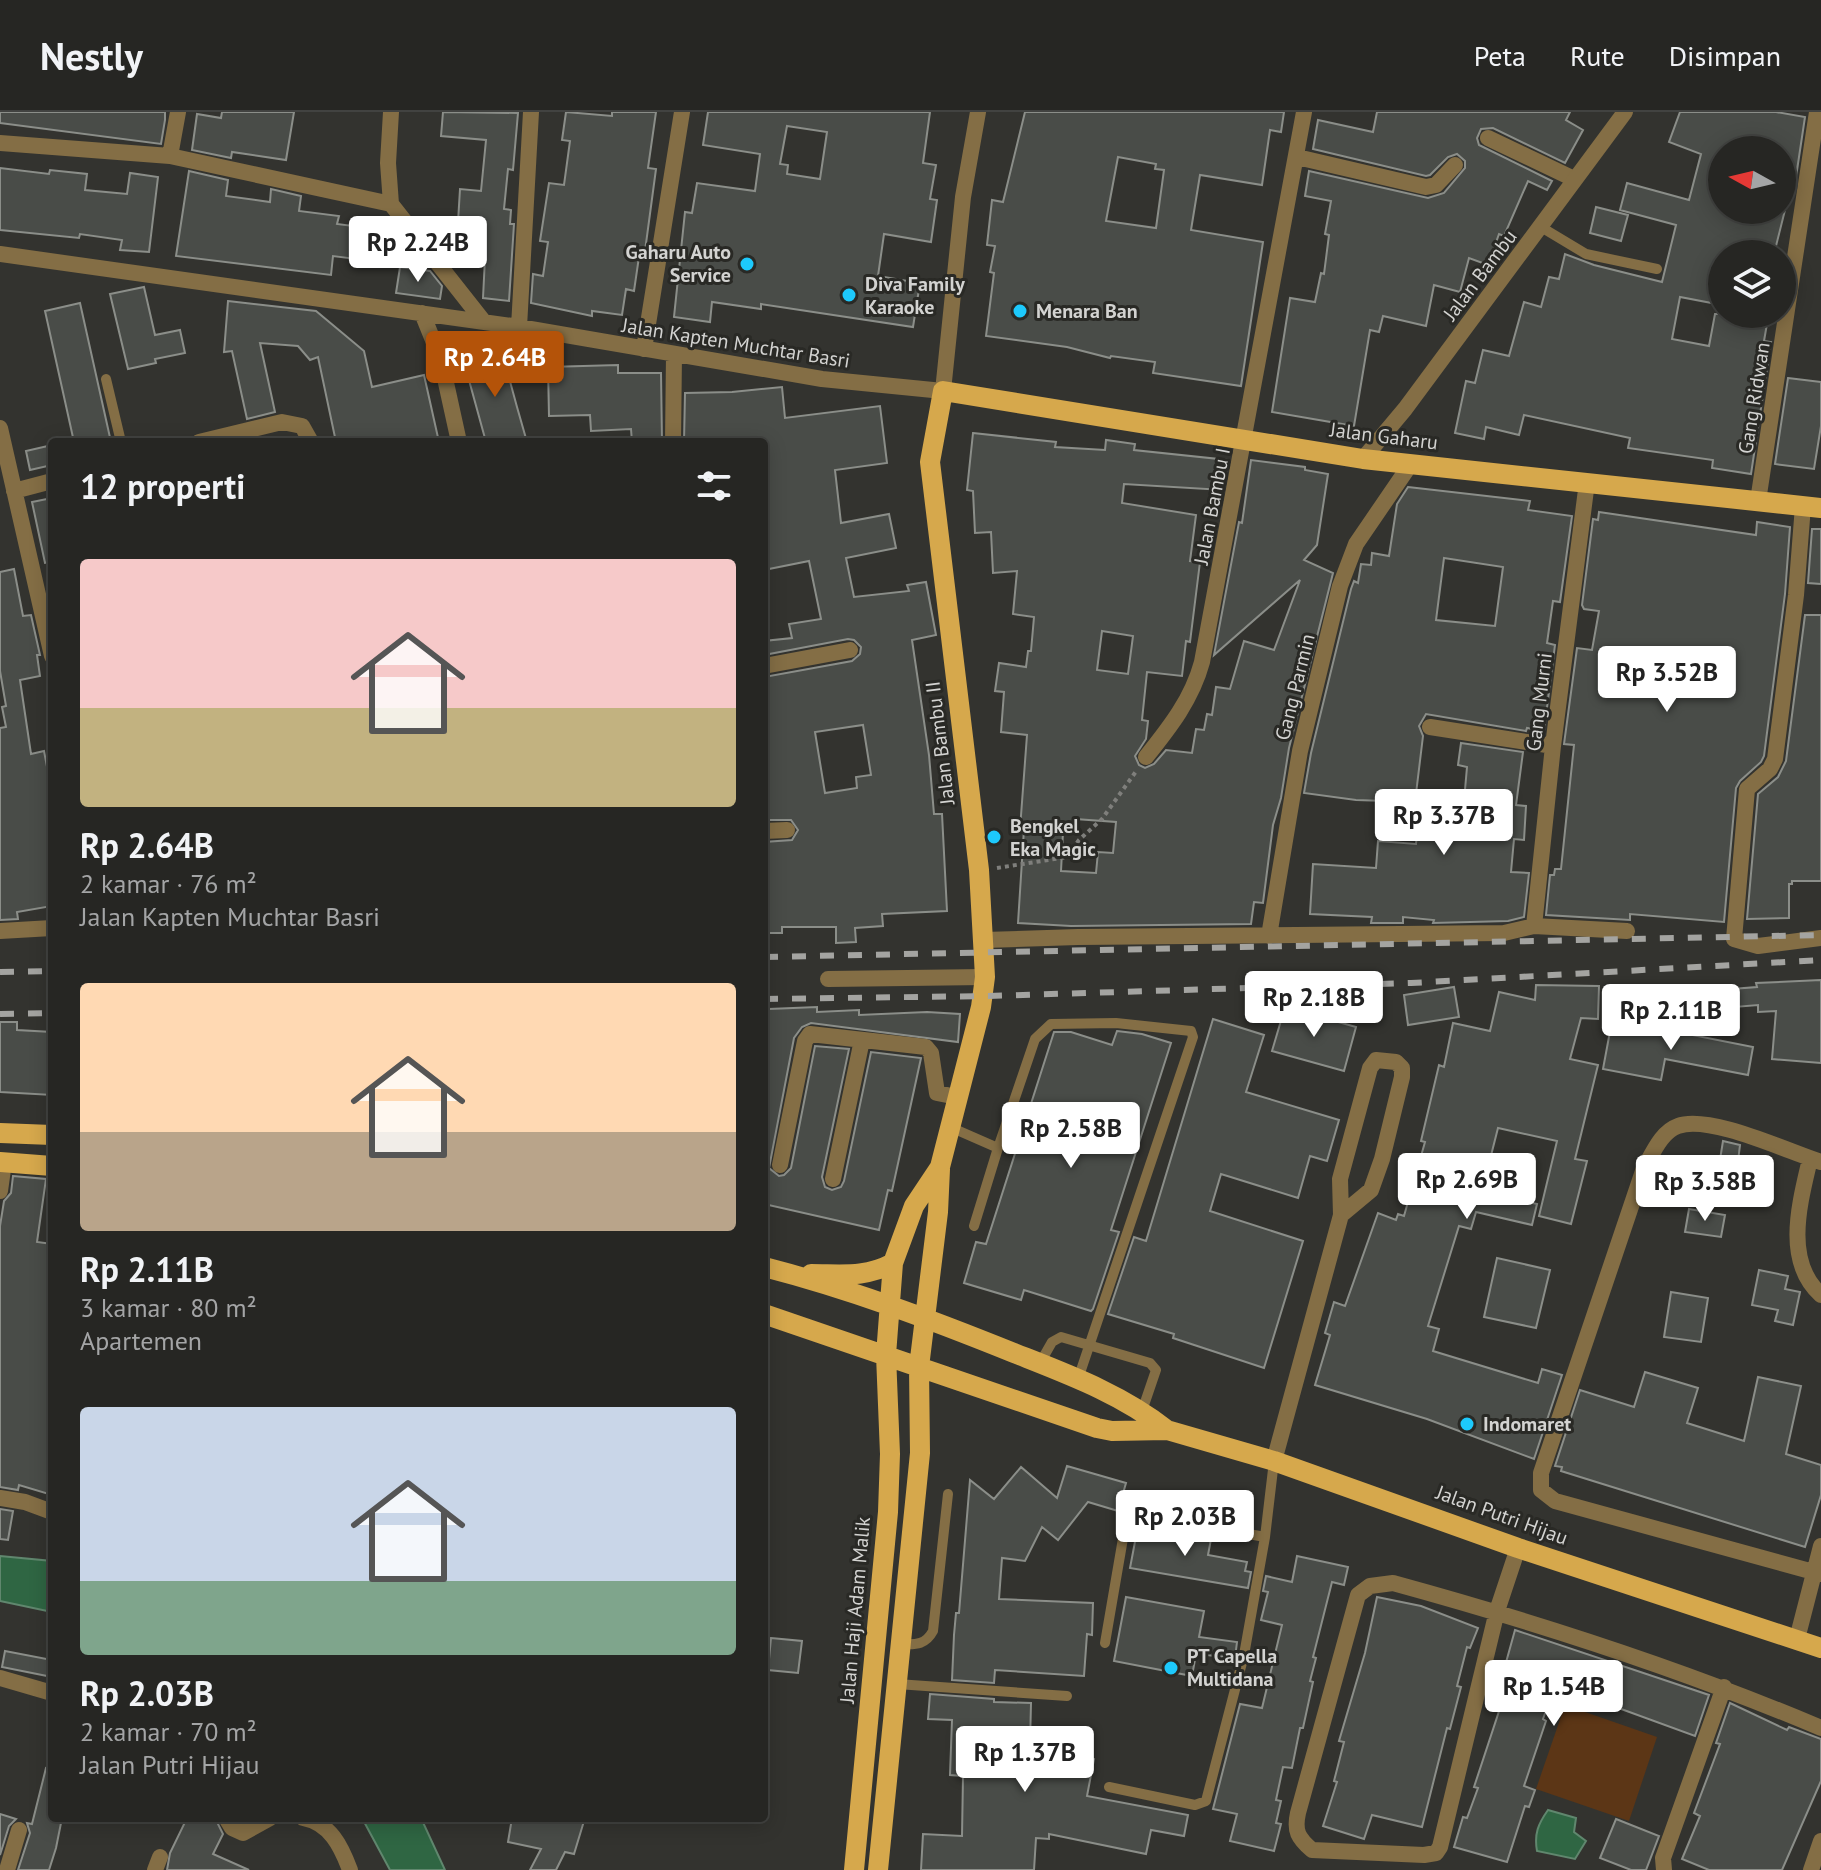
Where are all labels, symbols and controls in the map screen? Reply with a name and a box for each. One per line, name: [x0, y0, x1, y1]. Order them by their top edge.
text: Nestly: [40, 31, 143, 80]
text: Peta: [1474, 37, 1526, 74]
text: Rute: [1570, 37, 1625, 74]
text: Disimpan: [1669, 37, 1781, 74]
north arrow: [1708, 136, 1796, 224]
map controls: [1708, 136, 1796, 328]
pin: Rp 2.24B: [335, 216, 501, 284]
street label: Jalan Bambu: [1437, 224, 1523, 326]
text: Rp 2.24B: [367, 225, 469, 258]
place label: Gaharu Auto Service: [626, 239, 731, 288]
button: layers: [1708, 240, 1796, 328]
marker: Gaharu Auto Service: [738, 255, 756, 273]
place label: Diva Family Karaoke: [865, 271, 965, 320]
marker: Diva Family Karaoke: [840, 286, 858, 304]
place label: Menara Ban: [1036, 298, 1138, 324]
marker: Menara Ban: [1011, 302, 1029, 320]
street label: Jalan Kapten Muchtar Basri: [619, 312, 852, 374]
pin: Rp 2.64B: [412, 331, 578, 399]
text: Rp 2.64B: [444, 340, 546, 373]
street label: Gang Ridwan: [1732, 340, 1776, 456]
street label: Jalan Gaharu: [1328, 416, 1439, 456]
street label: Jalan Bambu I: [1188, 445, 1236, 568]
text: 12 properti: [80, 464, 245, 508]
icon: filters: [692, 464, 736, 508]
icon: home: [336, 611, 480, 755]
street label: Gang Parmin: [1269, 631, 1321, 743]
pin: Rp 3.52B: [1584, 646, 1750, 714]
street label: Gang Murni: [1520, 651, 1558, 753]
text: Rp 3.52B: [1616, 655, 1718, 688]
street label: Jalan Bambu II: [920, 680, 961, 807]
pin: Rp 3.37B: [1361, 789, 1527, 857]
text: Rp 3.37B: [1393, 798, 1495, 831]
place label: Bengkel Eka Magic: [1010, 813, 1096, 862]
text: Rp 2.64B: [80, 823, 214, 867]
marker: Bengkel Eka Magic: [985, 828, 1003, 846]
text: 2 kamar · 76 m²: [80, 867, 257, 900]
text: Jalan Kapten Muchtar Basri: [80, 900, 380, 933]
pin: Rp 2.18B: [1231, 971, 1397, 1039]
text: Rp 2.18B: [1263, 980, 1365, 1013]
pin: Rp 2.11B: [1588, 984, 1754, 1052]
text: Rp 2.11B: [1620, 993, 1722, 1026]
icon: home: [336, 1035, 480, 1179]
pin: Rp 2.58B: [988, 1102, 1154, 1170]
text: Rp 2.58B: [1020, 1111, 1122, 1144]
pin: Rp 2.69B: [1384, 1153, 1550, 1221]
pin: Rp 3.58B: [1622, 1155, 1788, 1223]
text: Rp 2.69B: [1416, 1162, 1518, 1195]
text: Rp 3.58B: [1654, 1164, 1756, 1197]
text: Rp 2.11B: [80, 1247, 214, 1291]
text: 3 kamar · 80 m²: [80, 1291, 257, 1324]
text: Apartemen: [80, 1324, 202, 1357]
place label: Indomaret: [1483, 1411, 1571, 1437]
marker: Indomaret: [1458, 1415, 1476, 1433]
icon: home: [336, 1459, 480, 1603]
street label: Jalan Putri Hijau: [1432, 1479, 1571, 1551]
pin: Rp 2.03B: [1102, 1490, 1268, 1558]
text: Rp 2.03B: [1134, 1499, 1236, 1532]
street label: Jalan Haji Adam Malik: [834, 1515, 876, 1705]
place label: PT Capella Multidana: [1187, 1643, 1277, 1692]
marker: PT Capella Multidana: [1162, 1659, 1180, 1677]
pin: Rp 1.54B: [1471, 1660, 1637, 1728]
text: Rp 1.54B: [1503, 1669, 1605, 1702]
text: Rp 2.03B: [80, 1671, 214, 1715]
text: 2 kamar · 70 m²: [80, 1715, 257, 1748]
pin: Rp 1.37B: [942, 1726, 1108, 1794]
text: Rp 1.37B: [974, 1735, 1076, 1768]
text: Jalan Putri Hijau: [80, 1748, 260, 1781]

